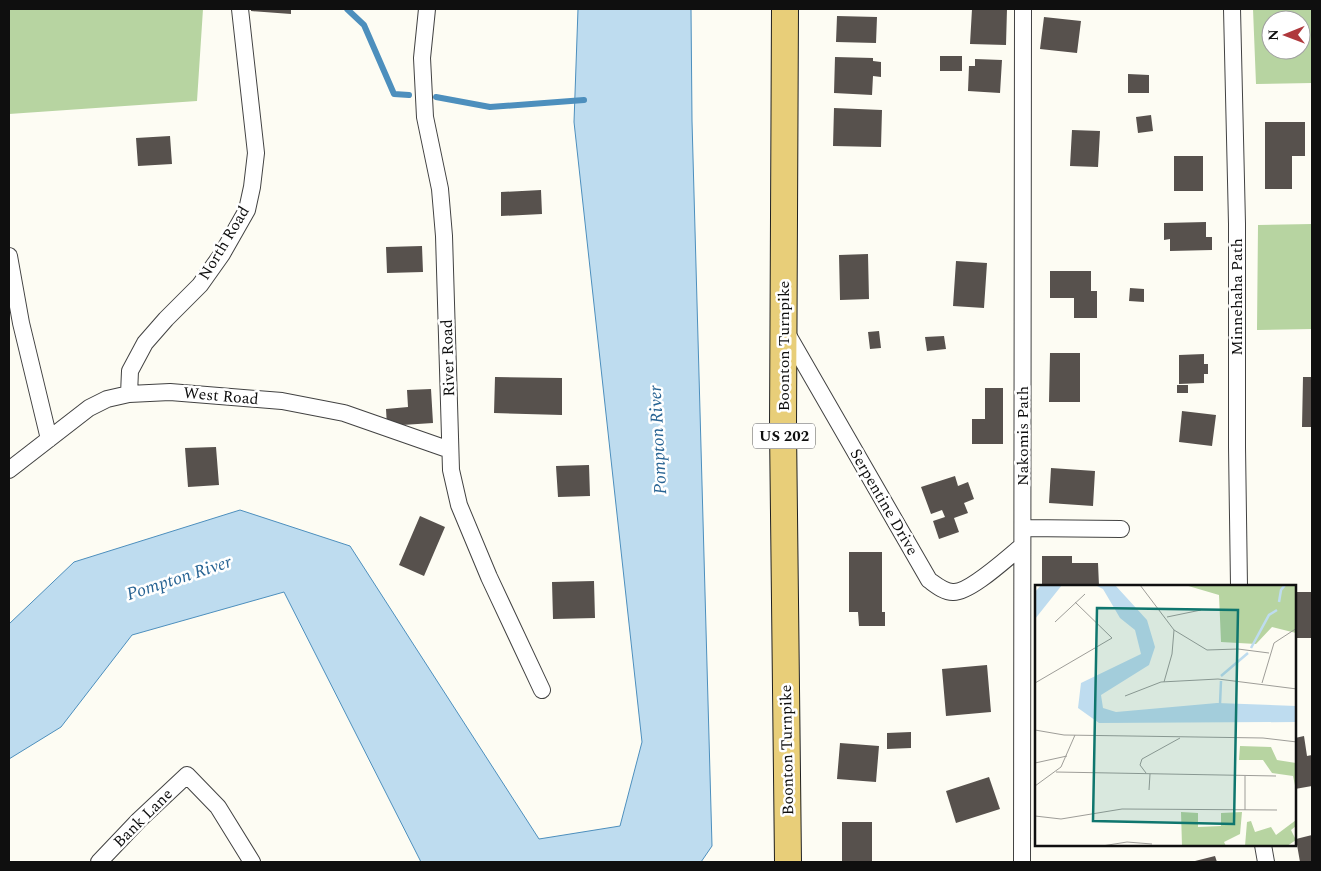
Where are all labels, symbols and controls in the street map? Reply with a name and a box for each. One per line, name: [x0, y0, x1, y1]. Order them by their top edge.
north arrow: [1261, 10, 1311, 60]
text: N: [1263, 29, 1284, 41]
street label: North Road: [192, 201, 256, 285]
street label: Minnehaha Path: [1225, 238, 1249, 356]
street label: Boonton Turnpike: [772, 281, 796, 411]
street label: River Road: [435, 319, 461, 397]
street label: West Road: [182, 381, 260, 411]
water label: Pompton River: [642, 384, 674, 495]
street label: Nakomis Path: [1011, 386, 1035, 486]
road number: US 202: [753, 424, 815, 448]
street label: Serpentine Drive: [844, 444, 924, 560]
water label: Pompton River: [123, 548, 236, 608]
inset map: [1035, 585, 1296, 846]
street label: Boonton Turnpike: [774, 684, 800, 816]
street label: Bank Lane: [108, 783, 178, 853]

